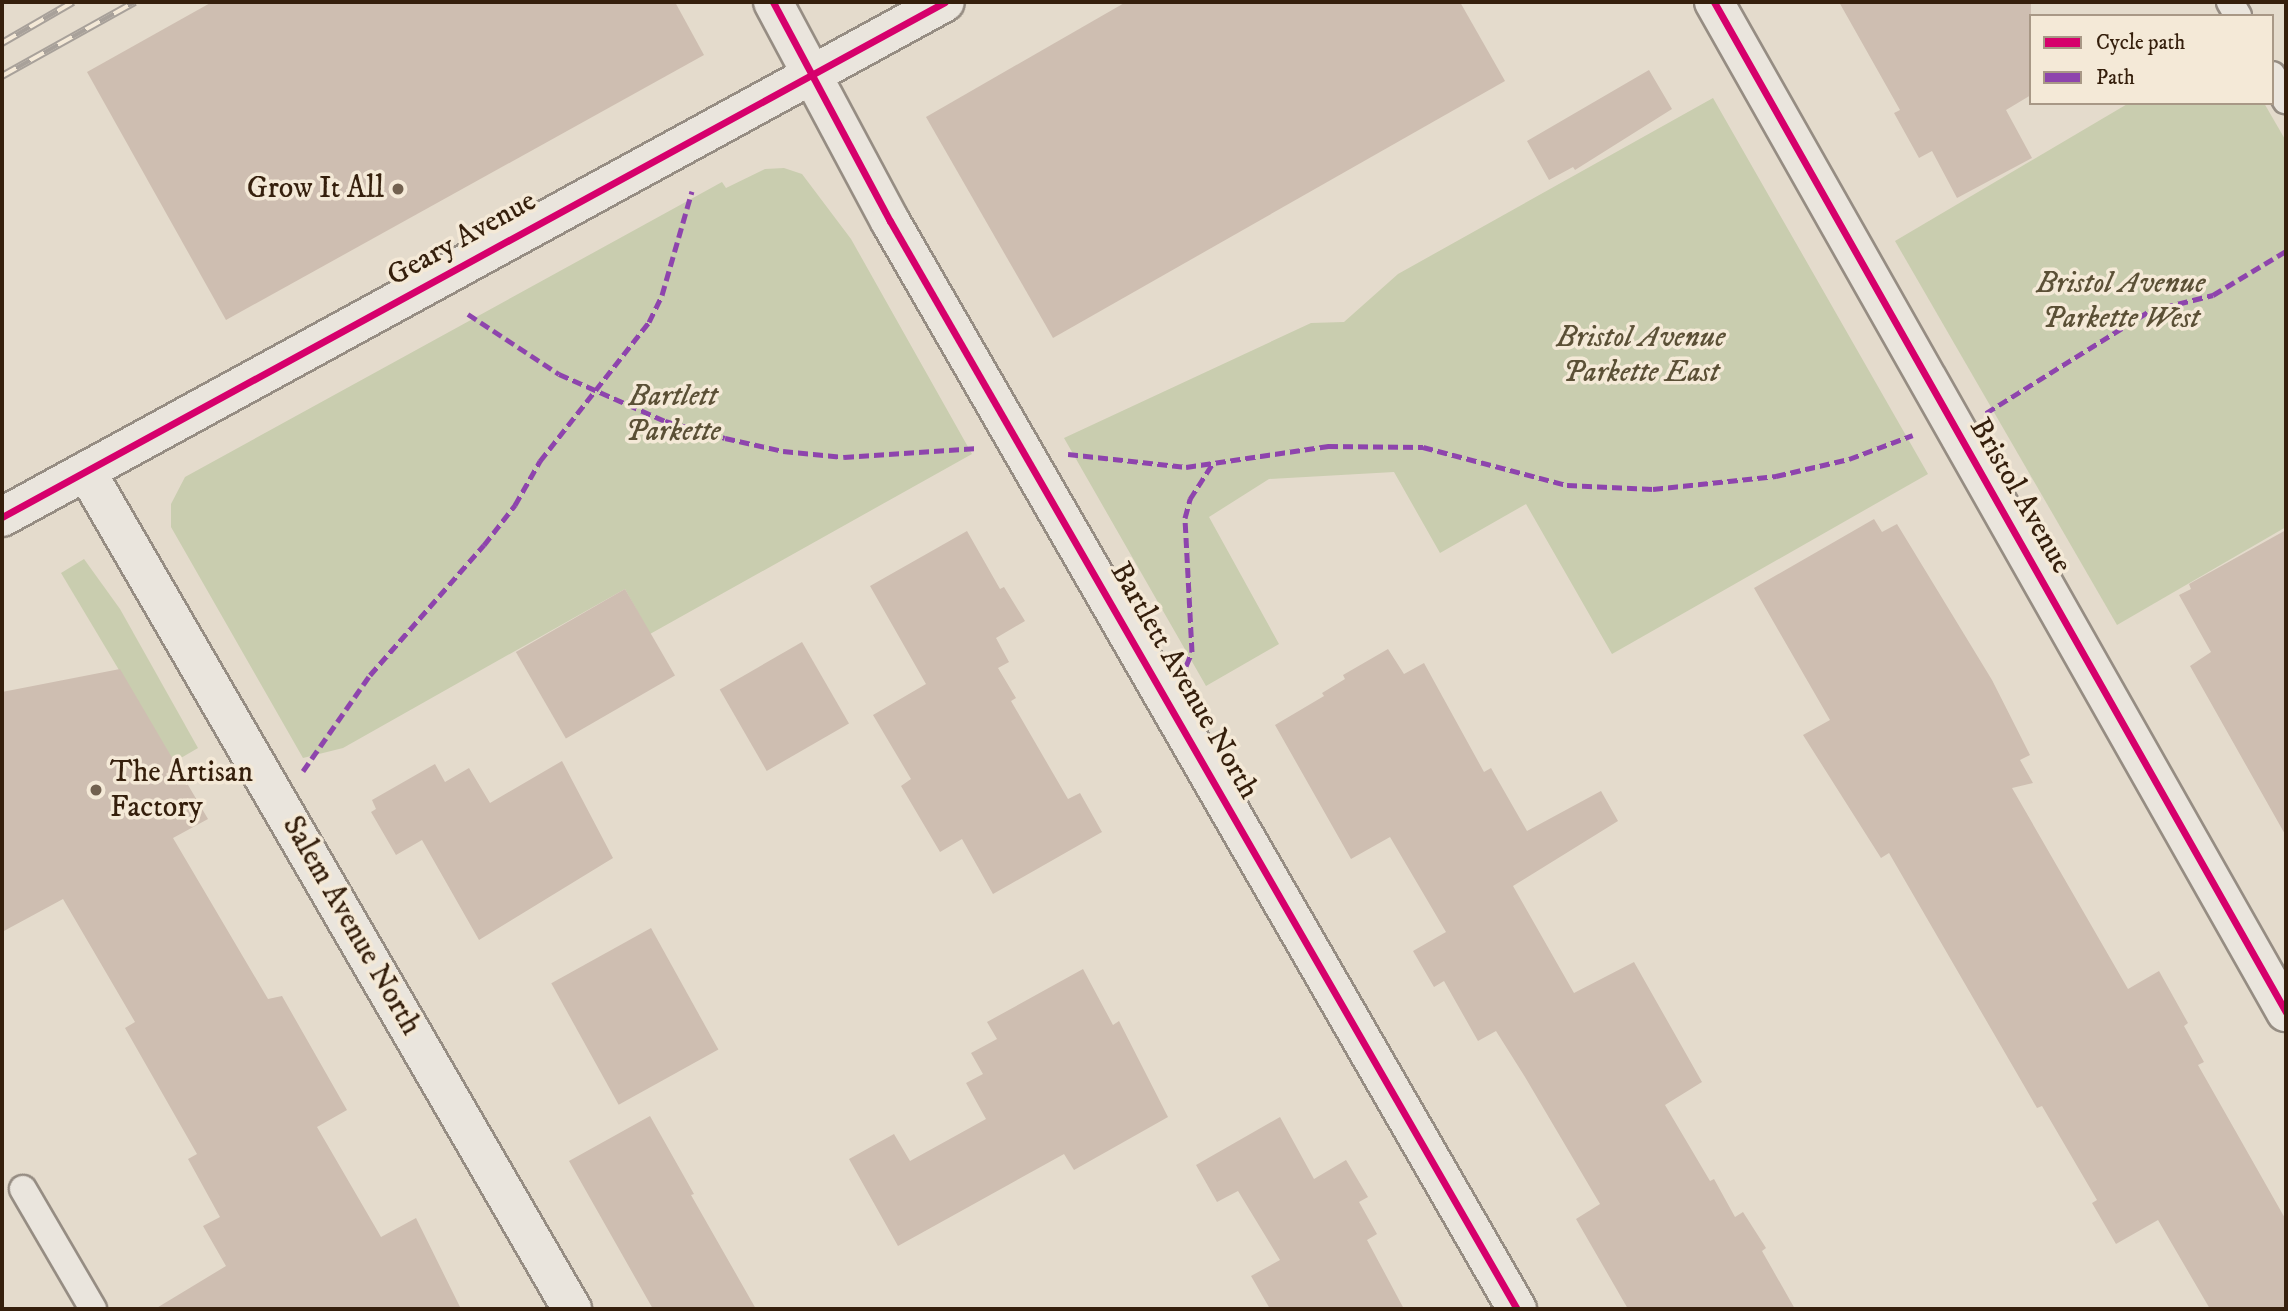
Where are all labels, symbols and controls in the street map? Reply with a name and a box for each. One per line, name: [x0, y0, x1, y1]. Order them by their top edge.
legend: [2029, 14, 2274, 105]
text: Cycle path: [2096, 30, 2185, 56]
text: Path: [2096, 65, 2135, 91]
place label: Grow It All: [247, 171, 384, 207]
marker: Grow It All: [390, 181, 406, 197]
street label: Geary Avenue: [381, 183, 543, 295]
park label: Bristol Avenue Parkette West: [2037, 266, 2205, 336]
park label: Bristol Avenue Parkette East: [1557, 320, 1725, 390]
park label: Bartlett Parkette: [625, 379, 721, 449]
street label: Bristol Avenue: [1961, 412, 2079, 580]
street label: Bartlett Avenue North: [1102, 556, 1266, 806]
place label: The Artisan Factory: [110, 755, 253, 826]
marker: The Artisan Factory: [88, 782, 104, 798]
street label: Salem Avenue North: [274, 810, 428, 1042]

